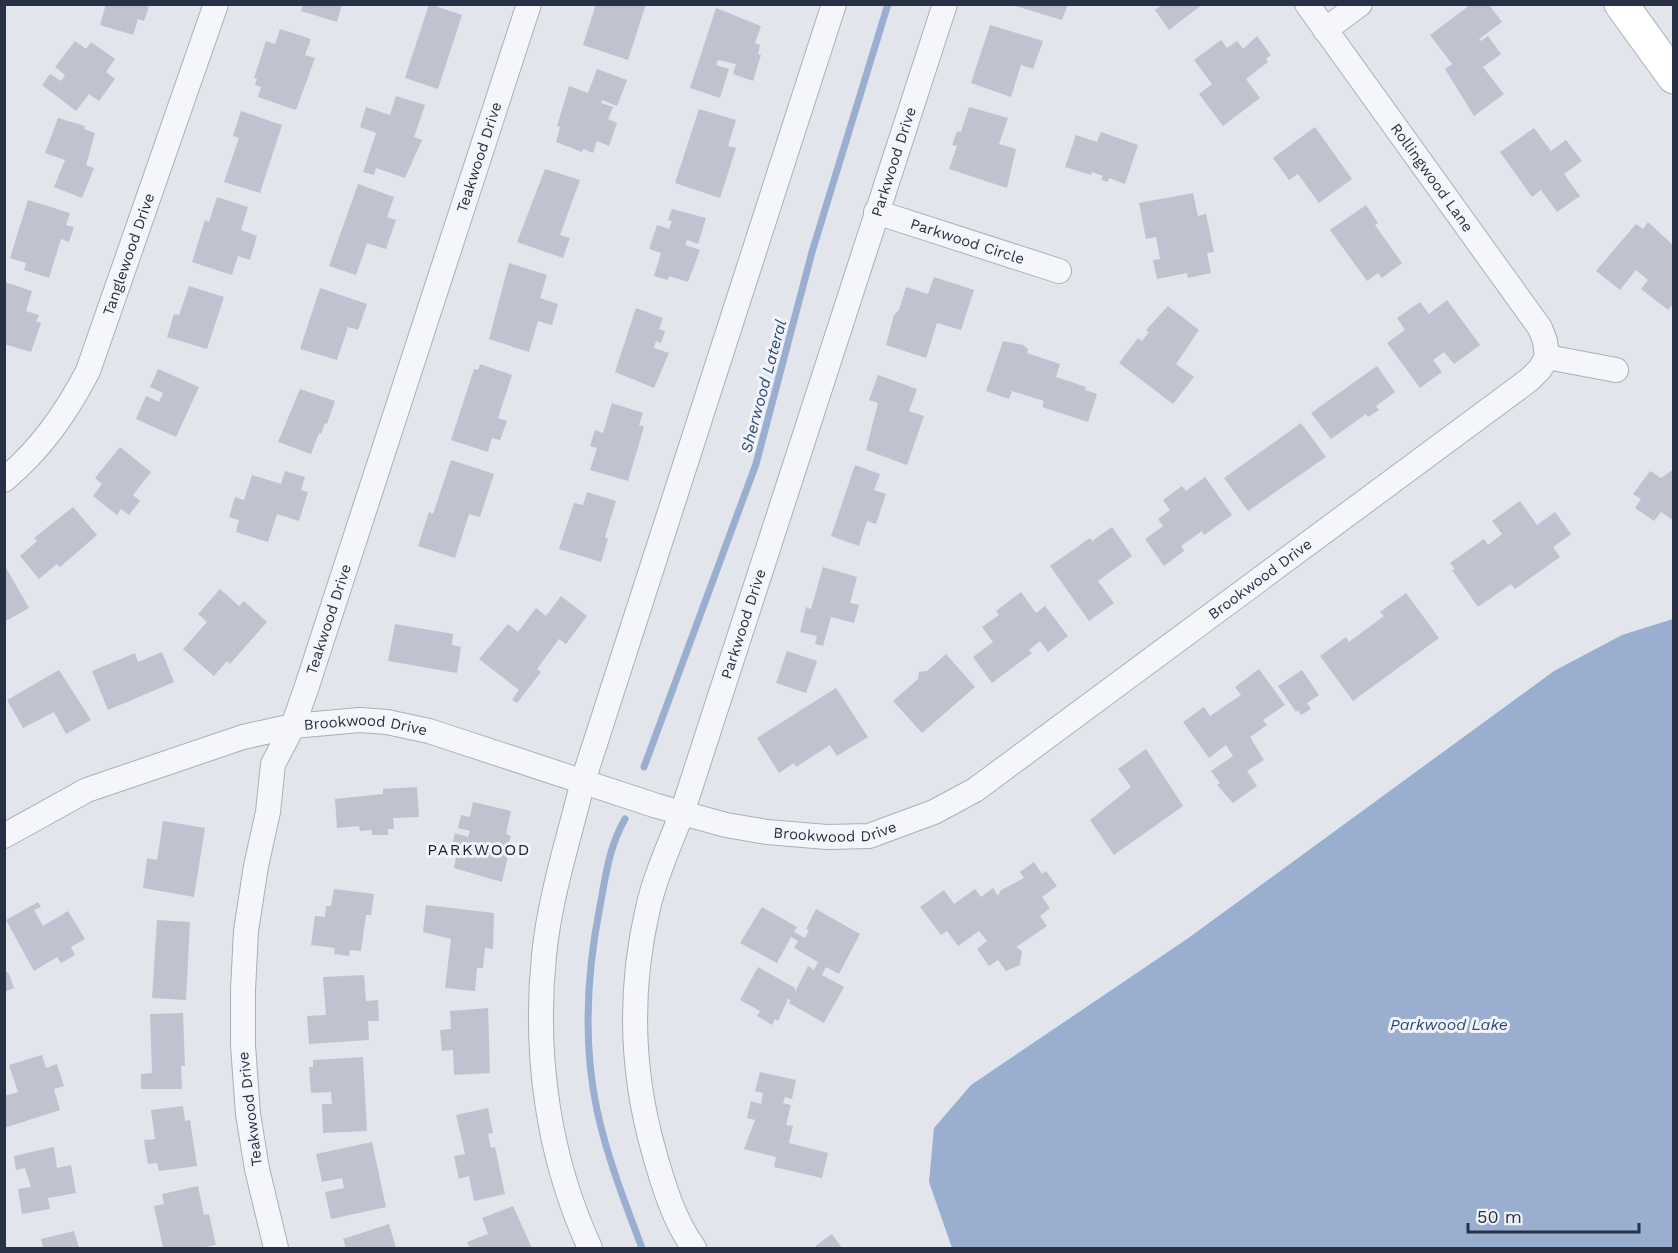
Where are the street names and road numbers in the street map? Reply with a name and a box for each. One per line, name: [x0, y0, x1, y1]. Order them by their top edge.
street label: Teakwood Drive: [453, 100, 506, 215]
street label: Parkwood Drive: [867, 105, 920, 219]
street label: Rollingwood Lane: [1387, 120, 1477, 236]
street label: Tanglewood Drive: [99, 191, 158, 318]
street label: Parkwood Circle: [908, 215, 1027, 268]
street label: Brookwood Drive: [1205, 535, 1315, 623]
street label: Teakwood Drive: [302, 562, 355, 677]
street label: Parkwood Drive: [717, 567, 770, 681]
street label: Brookwood Drive: [303, 711, 429, 739]
street label: Brookwood Drive: [773, 818, 899, 846]
street label: Teakwood Drive: [234, 1051, 266, 1167]

